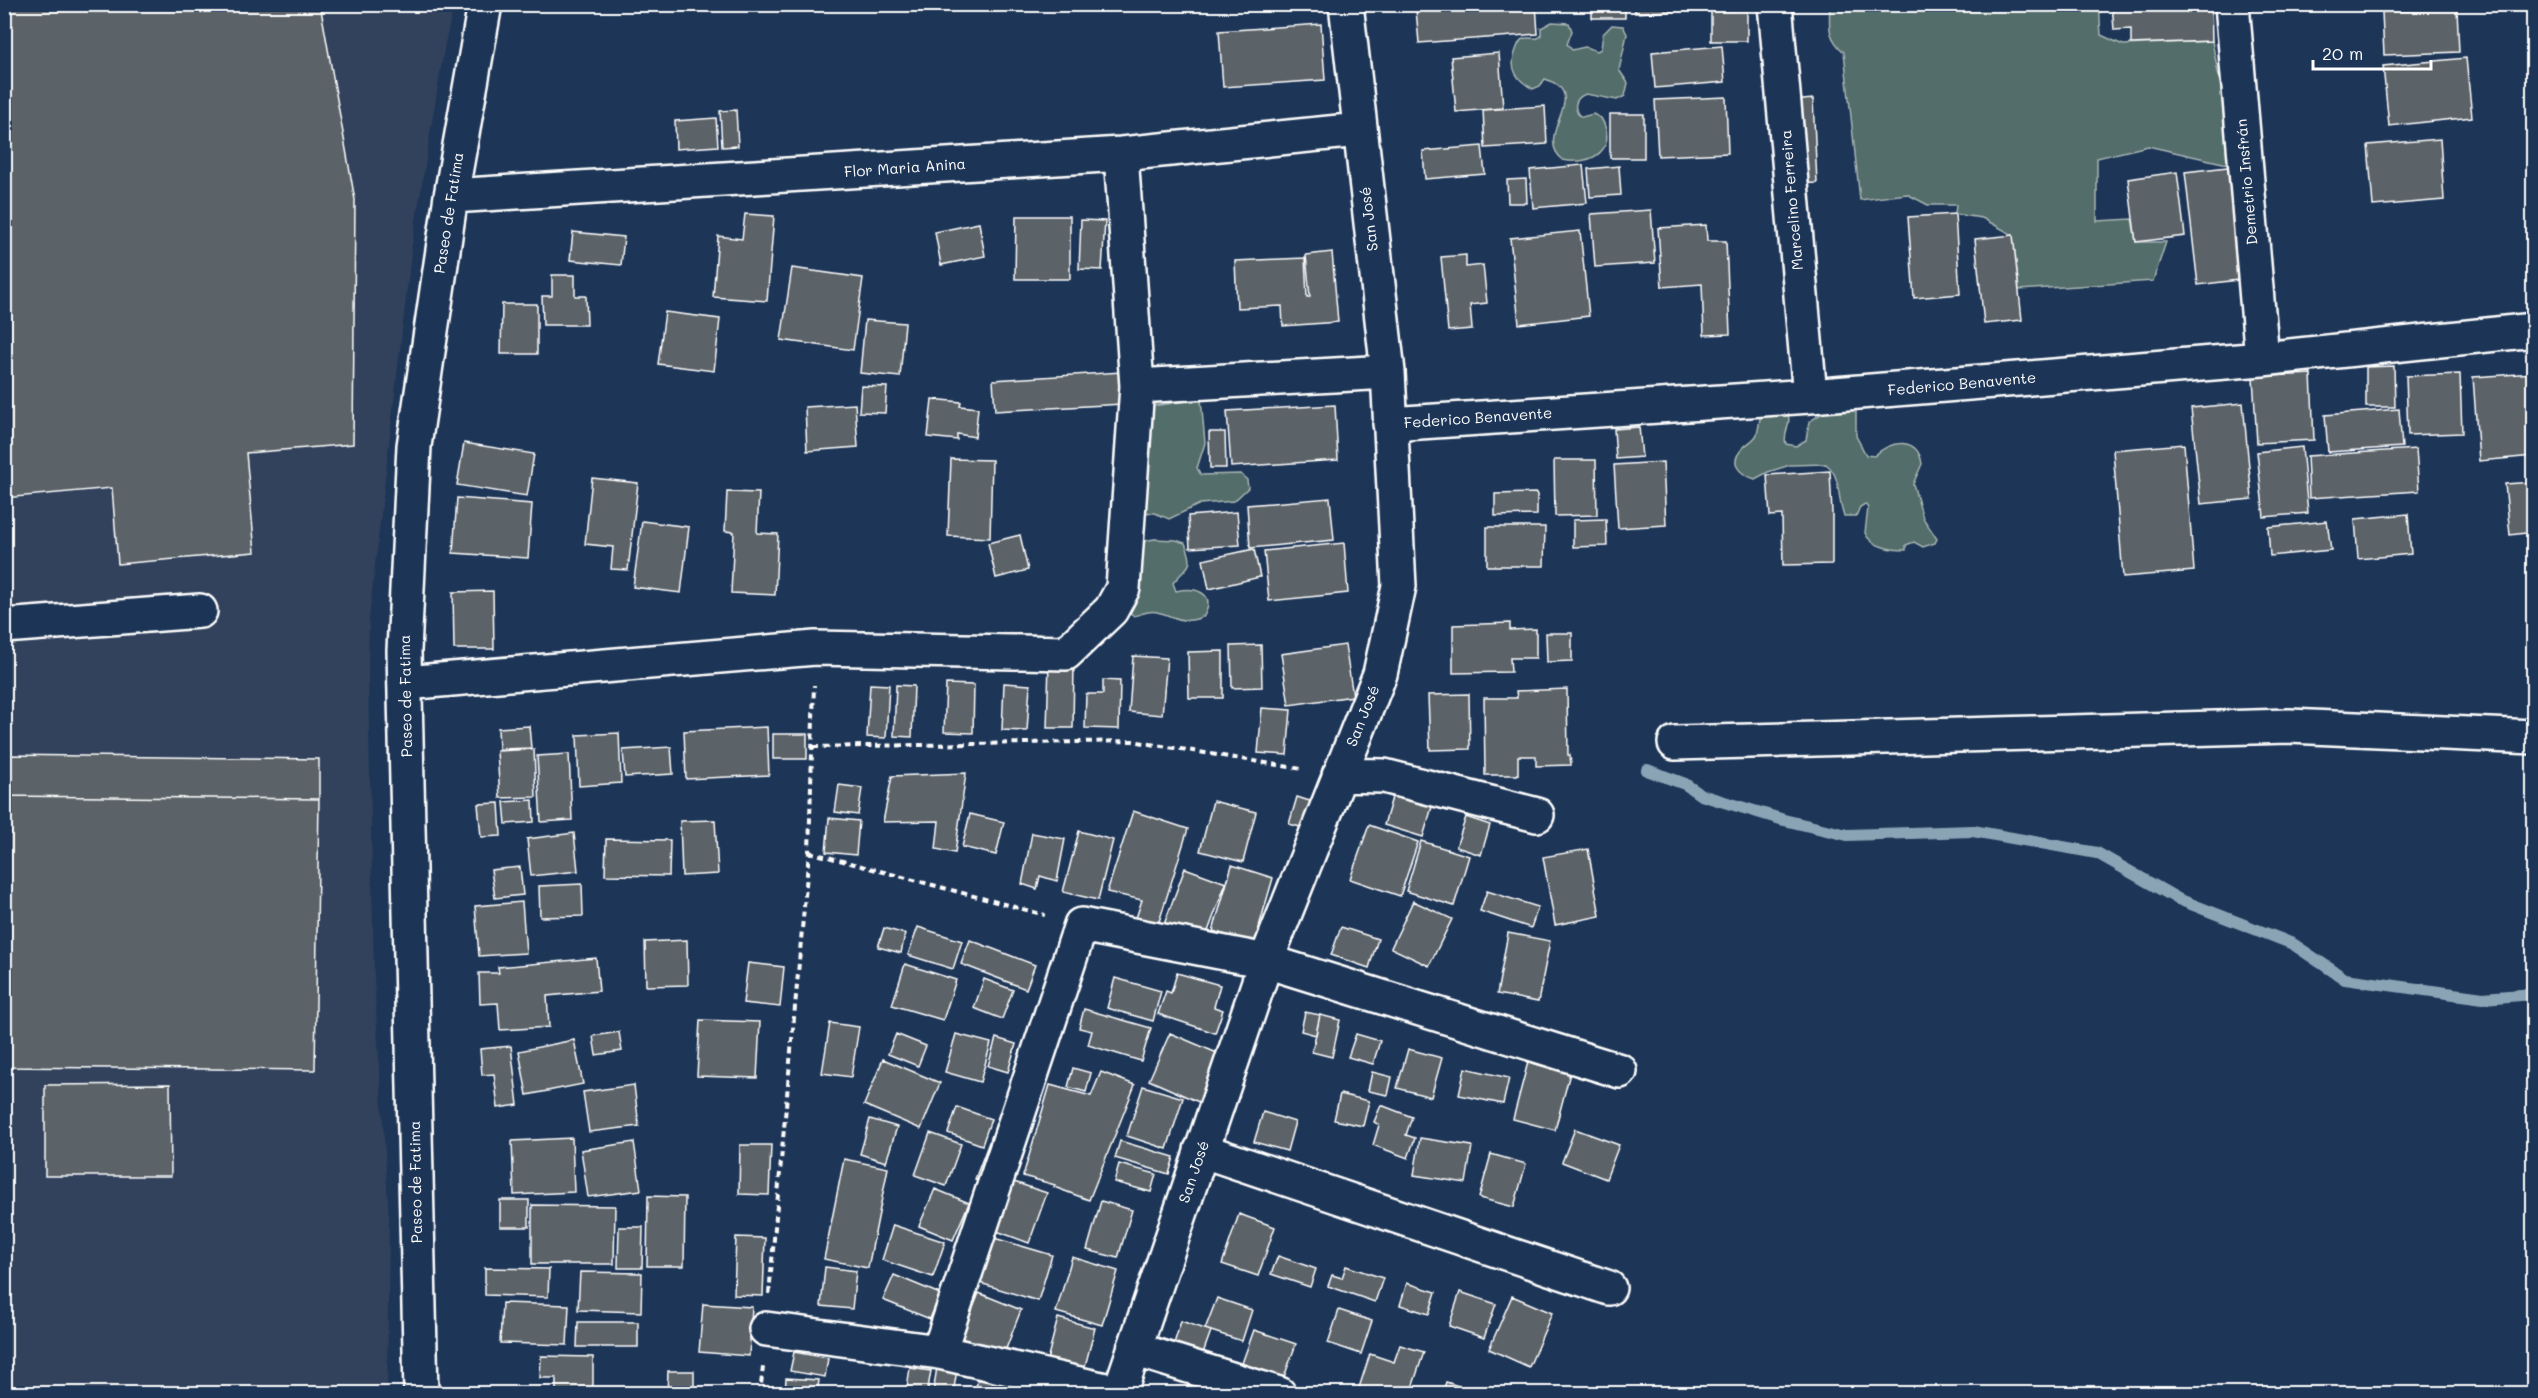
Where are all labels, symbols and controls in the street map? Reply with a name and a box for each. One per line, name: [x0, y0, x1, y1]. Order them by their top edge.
scale bar: [2313, 33, 2432, 71]
text: 20 m: [2322, 41, 2363, 65]
street label: Demetrio Insfrán: [2231, 118, 2261, 246]
street label: Marcelino Ferreira: [1775, 129, 1807, 271]
street label: Paseo de Fatima: [429, 151, 467, 275]
street label: Flor Maria Anina: [843, 153, 966, 181]
street label: San José: [1354, 186, 1382, 252]
street label: Federico Benavente: [1887, 367, 2037, 399]
street label: Federico Benavente: [1403, 402, 1553, 432]
street label: Paseo de Fatima: [394, 635, 416, 757]
street label: San José: [1341, 682, 1383, 749]
street label: Paseo de Fatima: [404, 1121, 426, 1243]
street label: San José: [1173, 1138, 1213, 1205]

